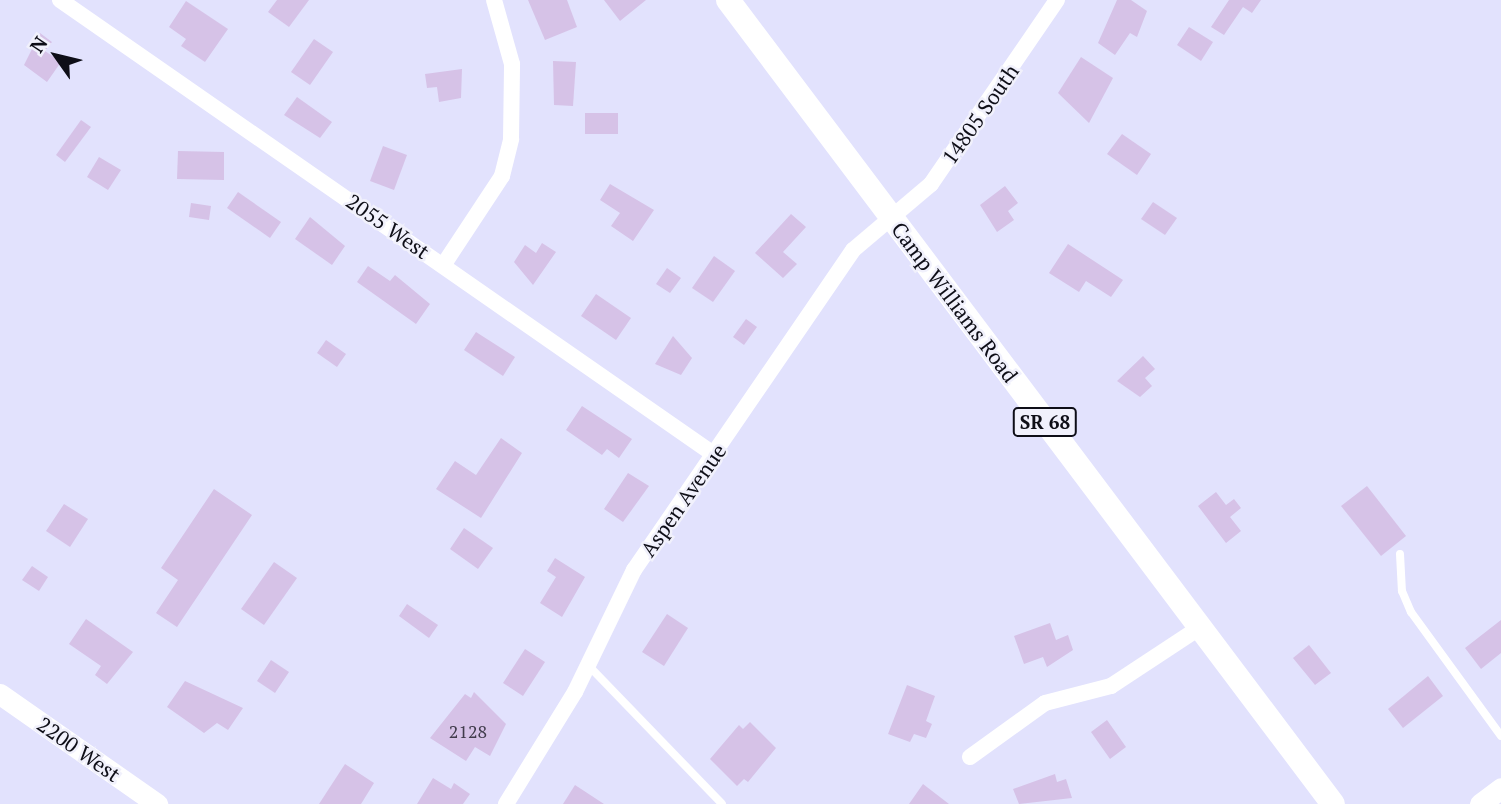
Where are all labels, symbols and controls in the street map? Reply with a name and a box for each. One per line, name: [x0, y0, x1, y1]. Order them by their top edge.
north arrow: [21, 21, 91, 91]
text: N: [24, 31, 53, 57]
street label: 14805 South: [936, 59, 1024, 169]
street label: 2055 West: [342, 188, 434, 264]
street label: Camp Williams Road: [887, 217, 1023, 387]
road number: SR 68: [1012, 406, 1078, 438]
street label: Aspen Avenue: [635, 439, 731, 561]
street label: 2200 West: [33, 711, 125, 787]
house number: 2128: [449, 720, 487, 742]

